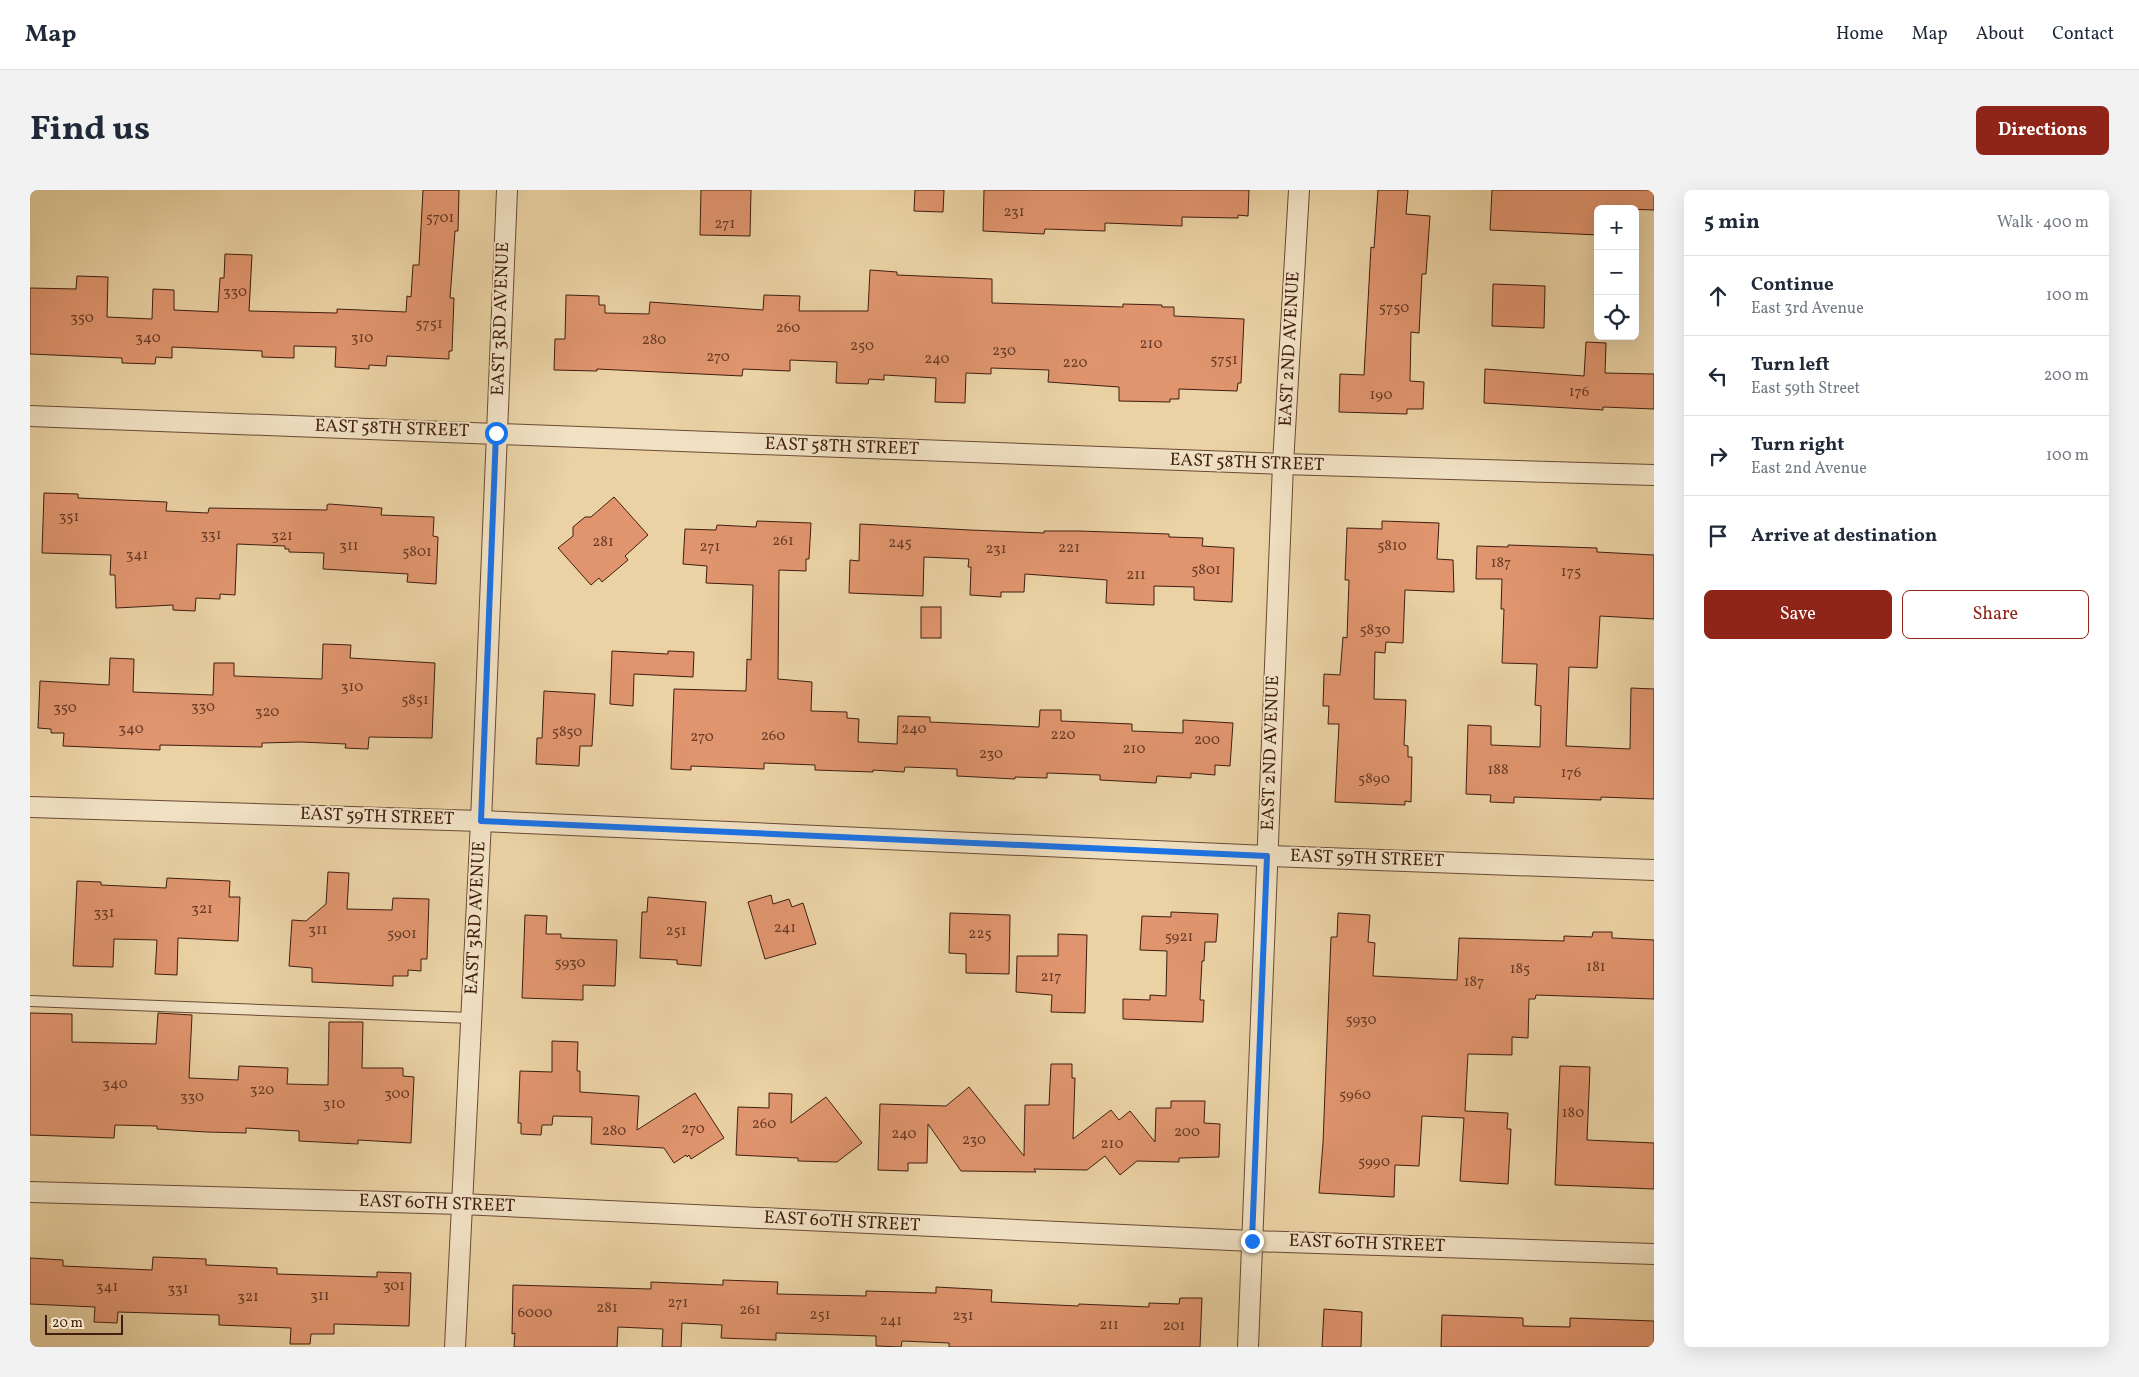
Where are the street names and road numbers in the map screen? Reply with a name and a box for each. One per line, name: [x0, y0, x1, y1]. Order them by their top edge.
street label: EAST 3RD AVENUE: [486, 242, 516, 396]
street label: EAST 2ND AVENUE: [1273, 271, 1307, 427]
street label: EAST 58TH STREET: [314, 414, 470, 444]
street label: EAST 58TH STREET: [764, 432, 920, 462]
street label: EAST 58TH STREET: [1169, 448, 1325, 478]
street label: EAST 2ND AVENUE: [1256, 675, 1286, 831]
street label: EAST 59TH STREET: [299, 802, 455, 832]
street label: EAST 3RD AVENUE: [459, 840, 493, 995]
street label: EAST 59TH STREET: [1289, 844, 1445, 874]
street label: EAST 60TH STREET: [358, 1189, 516, 1219]
street label: EAST 60TH STREET: [763, 1205, 921, 1239]
street label: EAST 60TH STREET: [1288, 1229, 1446, 1259]

